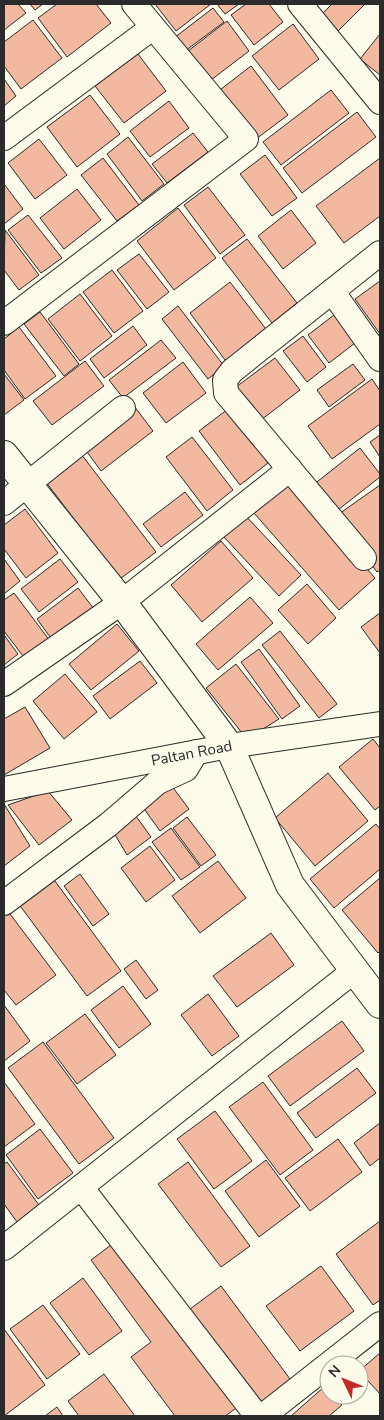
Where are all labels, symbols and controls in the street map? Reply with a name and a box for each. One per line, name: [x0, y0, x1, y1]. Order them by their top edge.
street label: Paltan Road: [149, 736, 234, 771]
north arrow: [319, 1355, 369, 1405]
text: N: [324, 1361, 345, 1382]

